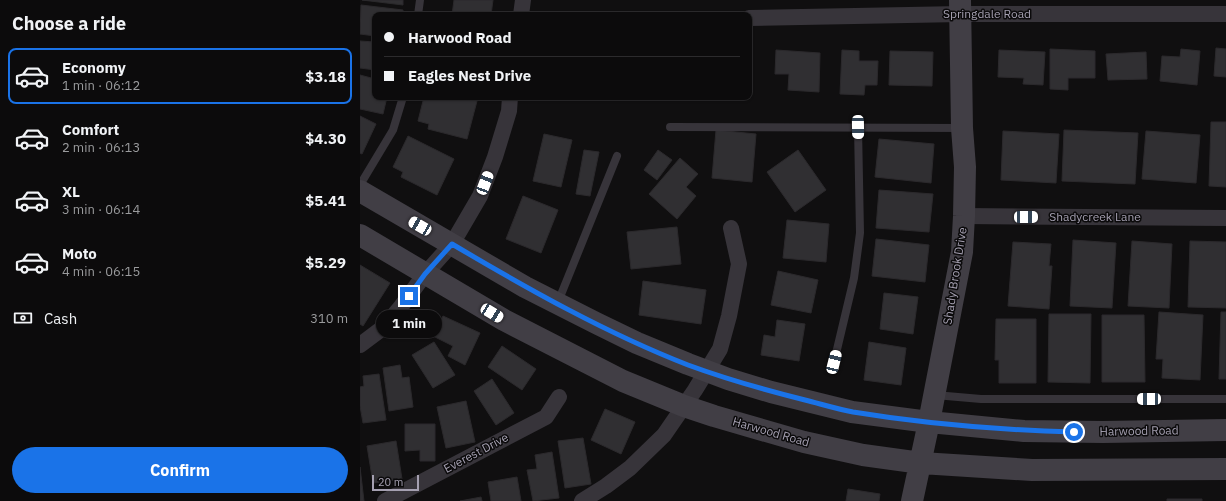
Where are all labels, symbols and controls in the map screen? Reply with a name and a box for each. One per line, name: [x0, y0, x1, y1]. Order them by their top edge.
street label: Springdale Road: [943, 6, 1031, 21]
text: Choose a ride: [12, 12, 126, 35]
text: Harwood Road: [408, 28, 512, 47]
icon: car: [14, 58, 50, 94]
text: Economy: [62, 58, 126, 77]
text: Eagles Nest Drive: [408, 66, 531, 85]
text: $3.18: [305, 67, 346, 86]
text: 1 min · 06:12: [62, 77, 140, 94]
car: [852, 115, 864, 139]
icon: car: [14, 120, 50, 156]
text: Comfort: [62, 120, 119, 139]
text: $4.30: [305, 129, 346, 148]
text: 2 min · 06:13: [62, 139, 140, 156]
car: [475, 170, 495, 196]
icon: car: [14, 182, 50, 218]
text: XL: [62, 182, 80, 201]
text: $5.41: [305, 191, 346, 210]
text: 3 min · 06:14: [62, 201, 140, 218]
street label: Shadycreek Lane: [1049, 209, 1141, 224]
car: [1014, 211, 1038, 223]
car: [407, 215, 433, 237]
street label: Shady Brook Drive: [939, 226, 970, 326]
icon: car: [14, 244, 50, 280]
text: Moto: [62, 244, 97, 263]
text: $5.29: [305, 253, 346, 272]
text: 4 min · 06:15: [62, 263, 140, 280]
route end: [400, 287, 418, 305]
car: [479, 302, 505, 324]
icon: cash: [12, 307, 34, 329]
text: Cash: [44, 309, 77, 328]
text: 310 m: [310, 310, 348, 327]
callout: 1 min: [376, 310, 442, 338]
text: 1 min: [392, 315, 426, 332]
car: [825, 349, 843, 375]
car: [1137, 393, 1161, 405]
street label: Harwood Road: [731, 413, 811, 450]
street label: Harwood Road: [1099, 422, 1179, 439]
route start: [1065, 423, 1083, 441]
street label: Everest Drive: [441, 429, 511, 476]
button: Confirm: [12, 447, 348, 493]
scale bar: [372, 473, 419, 492]
text: 20 m: [378, 475, 403, 489]

